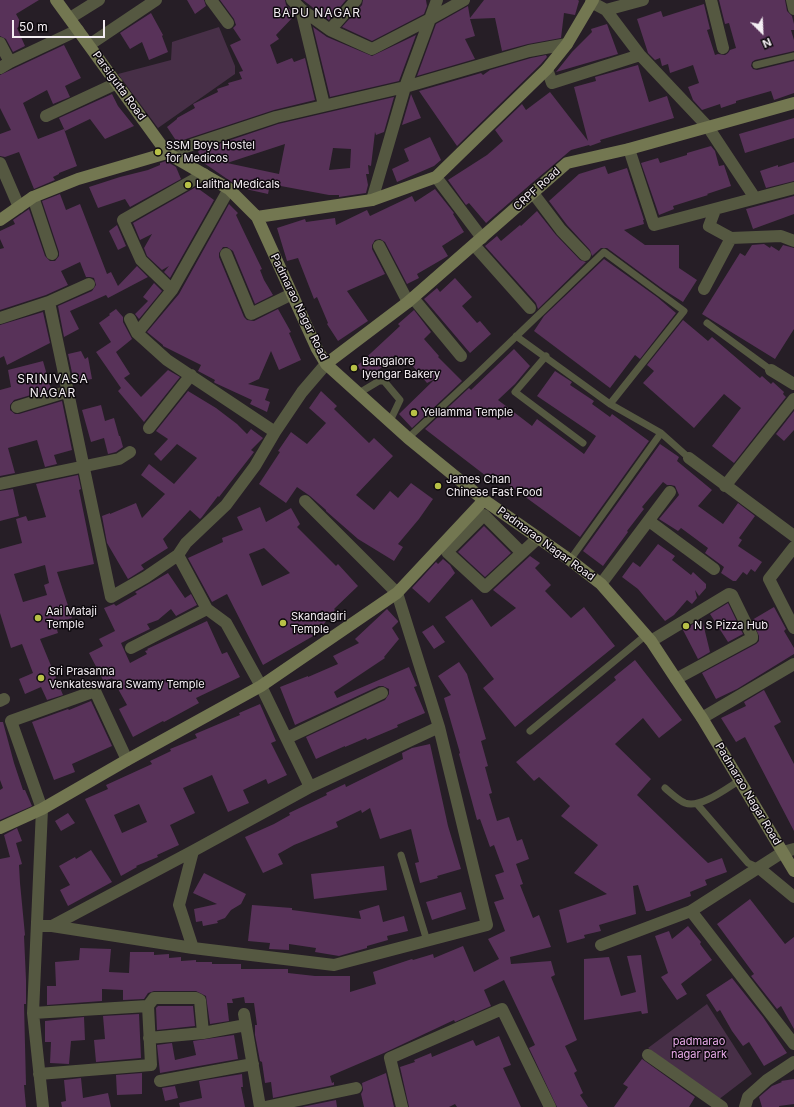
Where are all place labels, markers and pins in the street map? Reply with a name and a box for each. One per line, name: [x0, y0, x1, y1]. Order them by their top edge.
place label: SSM Boys Hostel for Medicos: [166, 139, 255, 165]
marker: SSM Boys Hostel for Medicos: [153, 147, 163, 157]
place label: Lalitha Medicals: [196, 178, 280, 192]
marker: Lalitha Medicals: [183, 180, 193, 190]
place label: Bangalore Iyengar Bakery: [362, 355, 440, 381]
marker: Bangalore Iyengar Bakery: [349, 363, 359, 373]
place label: Yellamma Temple: [422, 406, 513, 420]
marker: Yellamma Temple: [409, 408, 419, 418]
place label: James Chan Chinese Fast Food: [446, 473, 542, 499]
marker: James Chan Chinese Fast Food: [433, 481, 443, 491]
place label: Aai Mataji Temple: [46, 605, 97, 631]
place label: Skandagiri Temple: [291, 610, 346, 636]
marker: Aai Mataji Temple: [33, 613, 43, 623]
marker: Skandagiri Temple: [278, 618, 288, 628]
place label: N S Pizza Hub: [694, 619, 768, 633]
marker: N S Pizza Hub: [681, 621, 691, 631]
place label: Sri Prasanna Venkateswara Swamy Temple: [49, 665, 205, 691]
marker: Sri Prasanna Venkateswara Swamy Temple: [36, 673, 46, 683]

